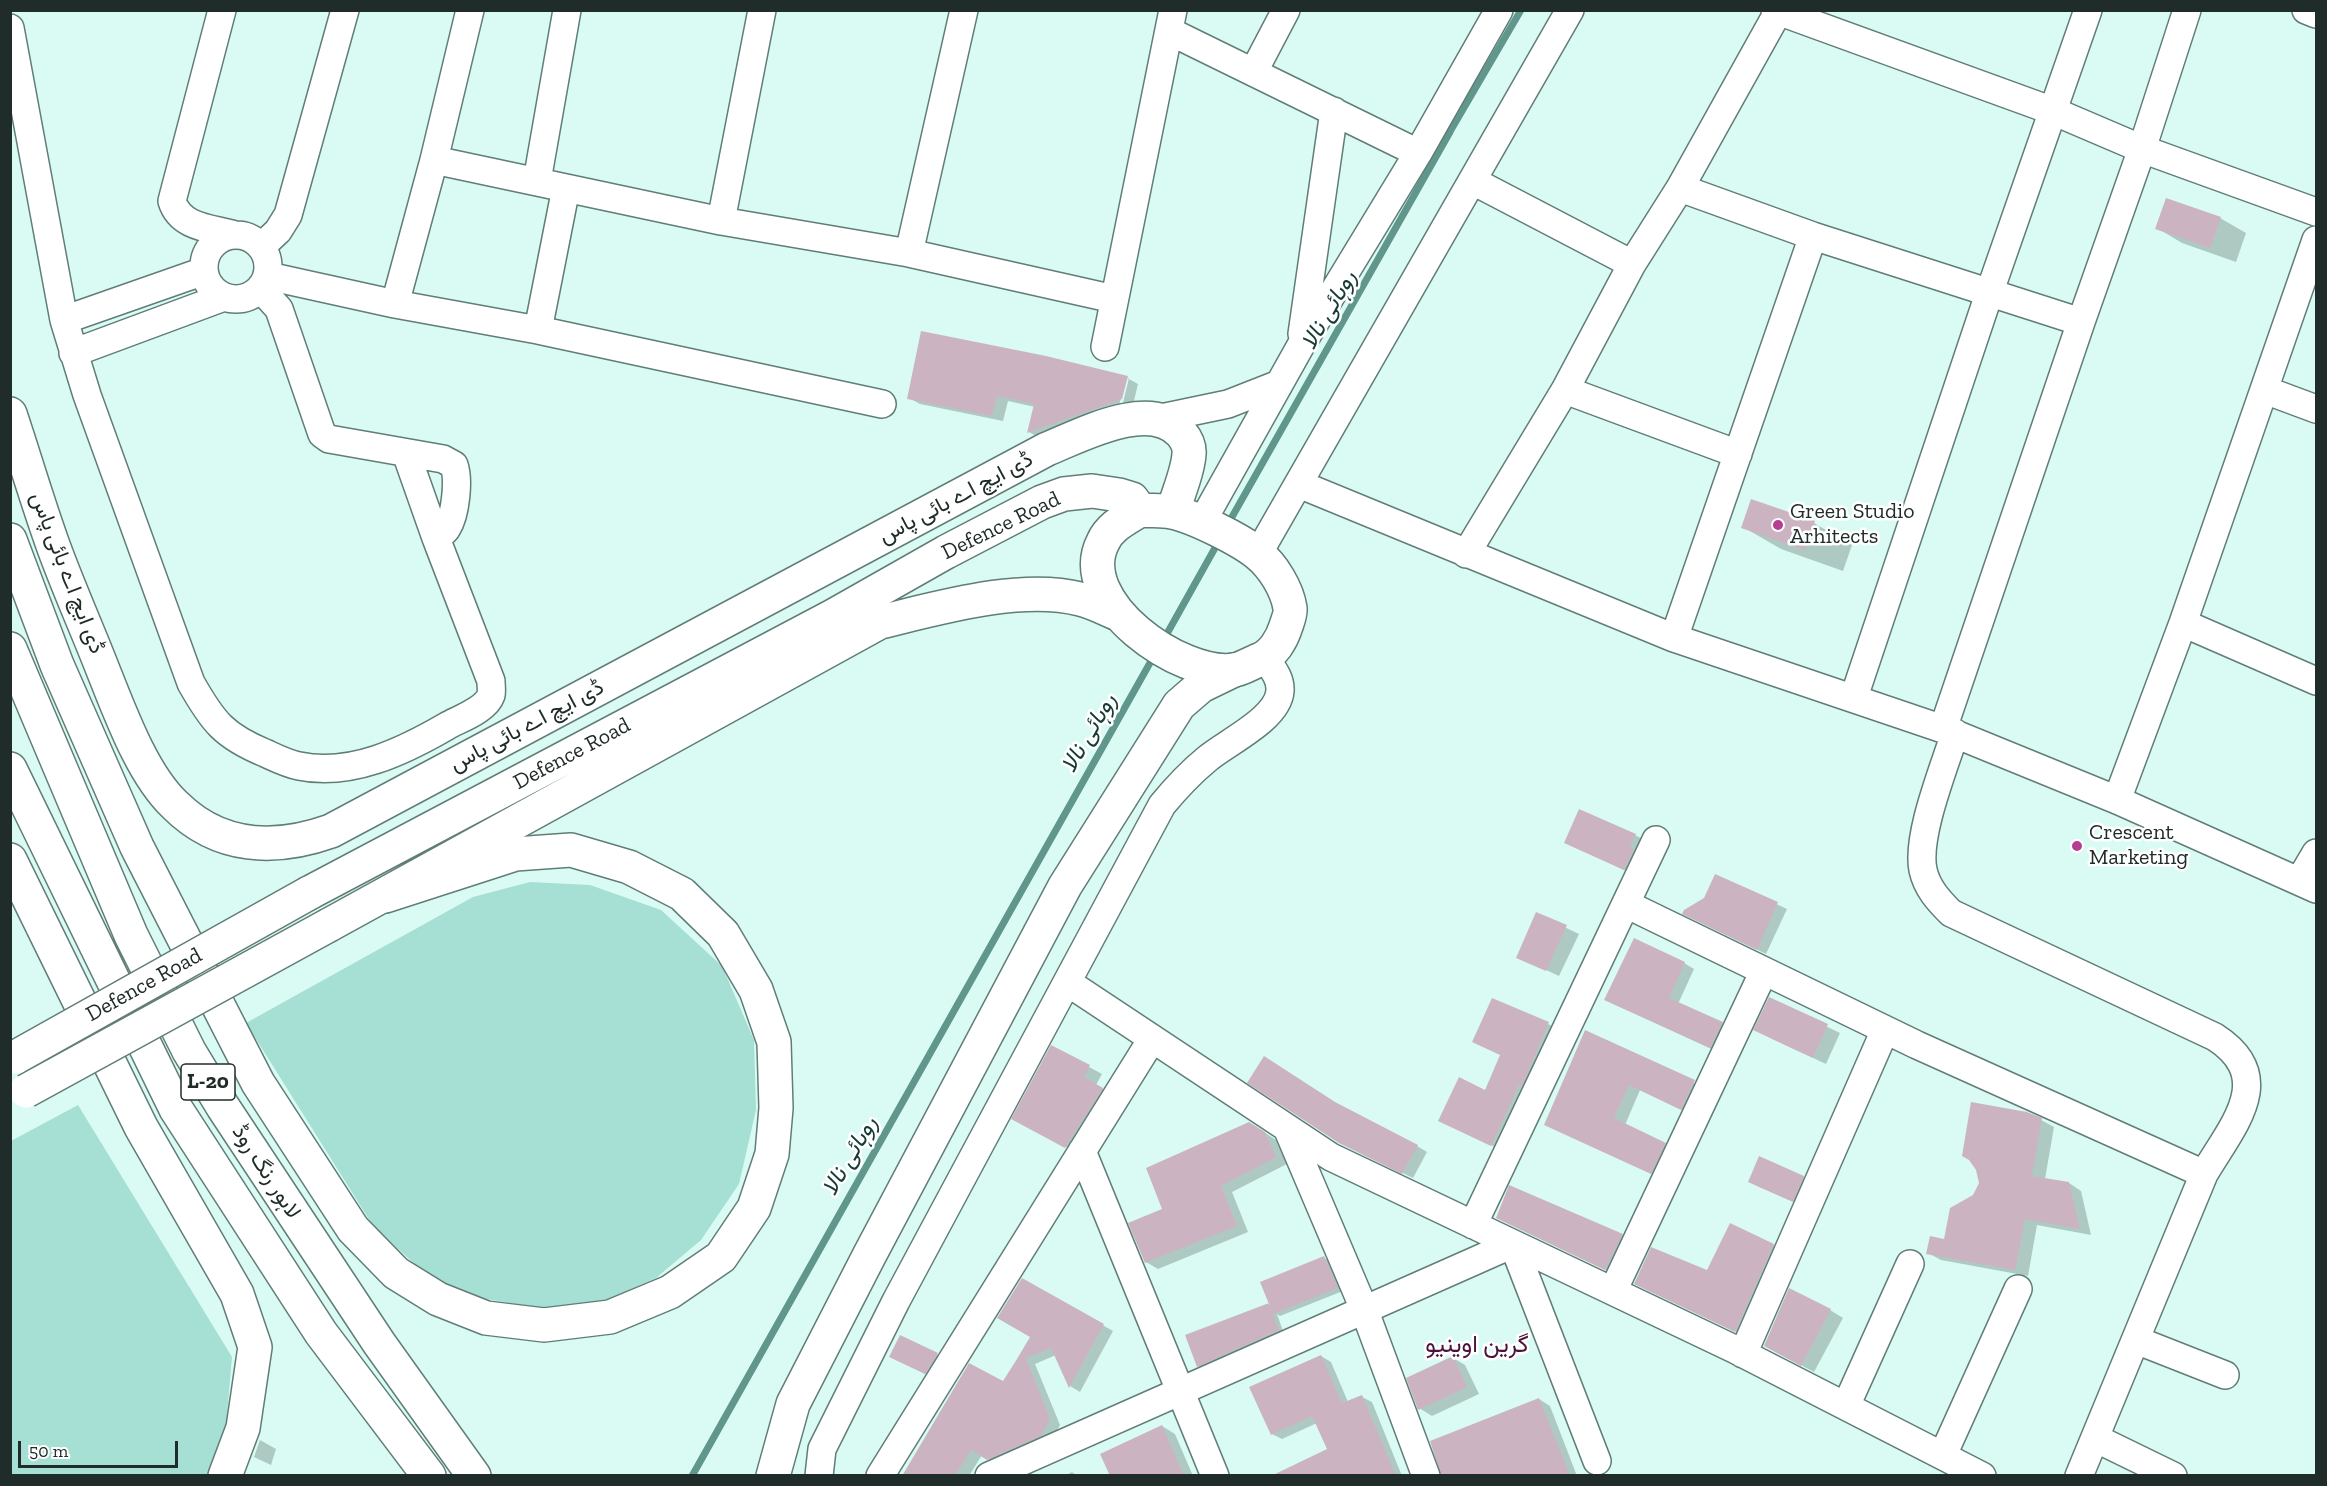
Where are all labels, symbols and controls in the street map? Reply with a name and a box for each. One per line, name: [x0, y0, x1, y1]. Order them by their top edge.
water label: روہائی نالا: [1295, 265, 1363, 355]
street label: ڈی ایچ اے بائی پاس: [874, 446, 1038, 550]
street label: Defence Road: [937, 486, 1065, 566]
street label: ڈی ایچ اے بائی پاس: [24, 489, 110, 657]
place label: Green Studio Arhitects: [1790, 499, 1914, 550]
marker: Green Studio Arhitects: [1771, 518, 1785, 532]
street label: ڈی ایچ اے بائی پاس: [445, 674, 609, 778]
water label: روہائی نالا: [1055, 688, 1123, 778]
street label: Defence Road: [509, 712, 635, 796]
place label: Crescent Marketing: [2089, 820, 2188, 872]
marker: Crescent Marketing: [2070, 839, 2084, 853]
street label: Defence Road: [81, 942, 207, 1028]
road number: L-20: [181, 1064, 235, 1100]
water label: روہائی نالا: [816, 1111, 884, 1201]
street label: لاہور رنگ روڈ: [226, 1120, 306, 1224]
district label: گرین اوینیو: [1425, 1331, 1529, 1359]
scale bar: [21, 1429, 182, 1467]
text: 50 m: [29, 1440, 68, 1462]

